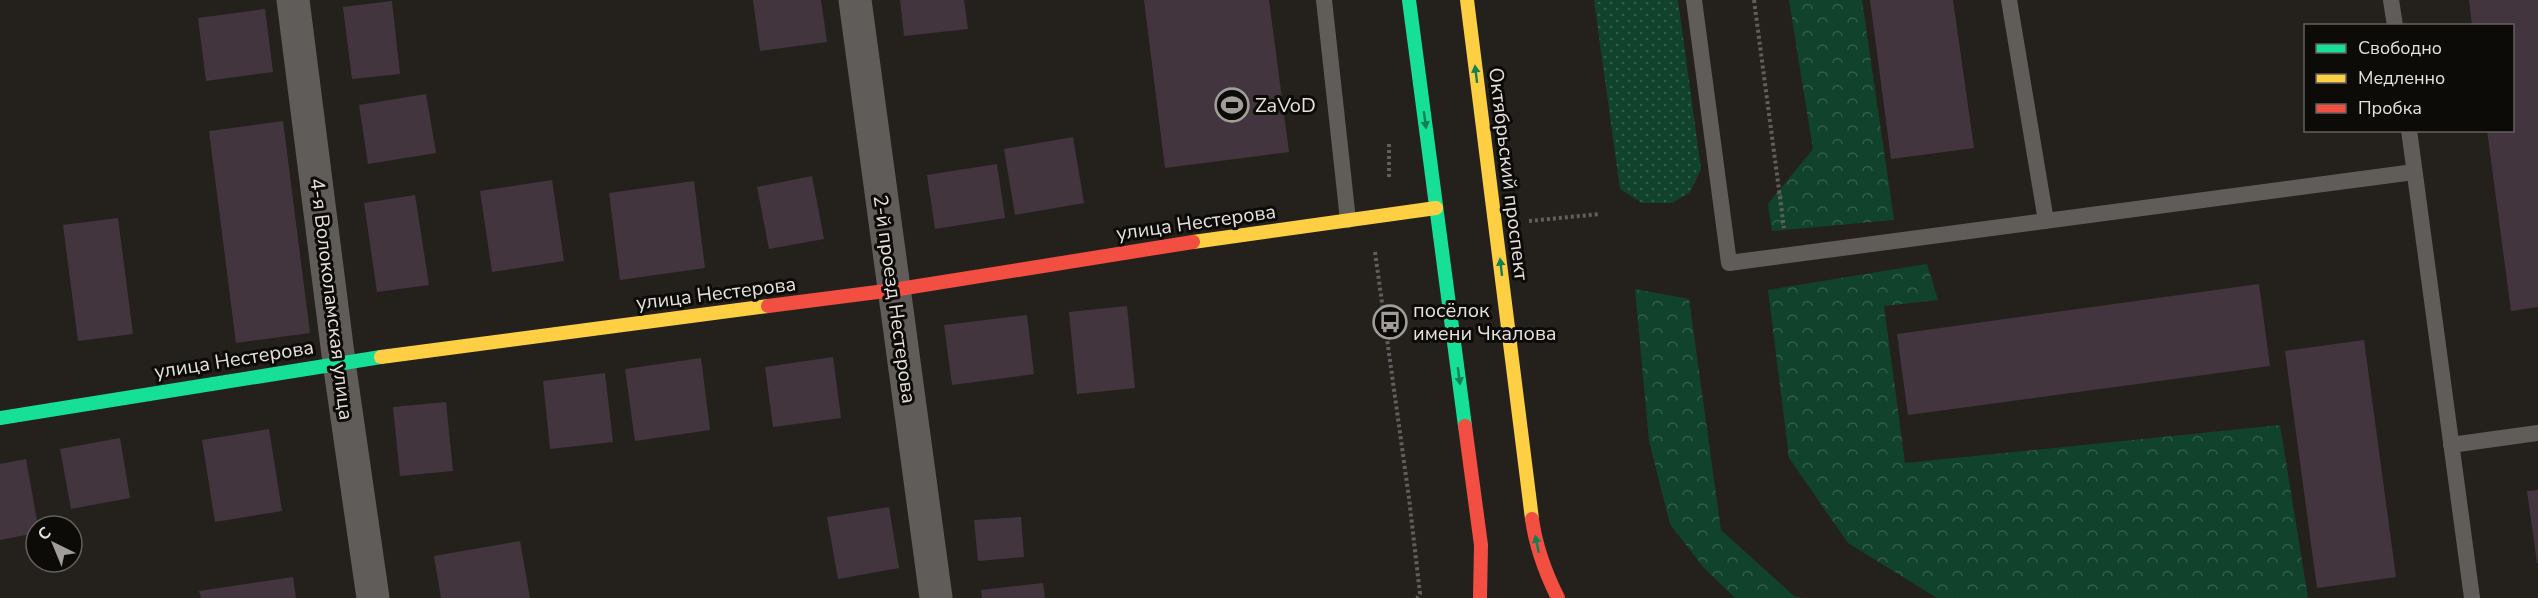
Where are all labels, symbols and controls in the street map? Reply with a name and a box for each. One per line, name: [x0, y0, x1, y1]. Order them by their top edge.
legend: [2304, 24, 2514, 132]
text: Свободно: [2358, 36, 2442, 60]
one-way arrow: [1472, 64, 1481, 83]
street label: Октябрьский проспект: [1482, 66, 1535, 282]
text: Медленно: [2358, 66, 2445, 90]
sports icon: ZaVoD: [1214, 87, 1250, 123]
place label: ZaVoD: [1255, 92, 1316, 119]
text: Пробка: [2358, 96, 2422, 120]
one-way arrow: [1420, 111, 1429, 130]
street label: 4-я Волоколамская улица: [303, 177, 360, 421]
street label: 2-й проезд Нестерова: [867, 193, 923, 405]
street label: улица Нестерова: [1114, 198, 1278, 247]
one-way arrow: [1496, 257, 1505, 276]
street label: улица Нестерова: [635, 270, 798, 317]
place label: посёлок имени Чкалова: [1413, 297, 1557, 347]
bus stop icon: посёлок имени Чкалова: [1372, 304, 1408, 340]
street label: улица Нестерова: [152, 334, 316, 385]
one-way arrow: [1454, 367, 1463, 386]
north arrow: [24, 514, 84, 574]
text: С: [33, 522, 56, 546]
one-way arrow: [1532, 534, 1541, 553]

